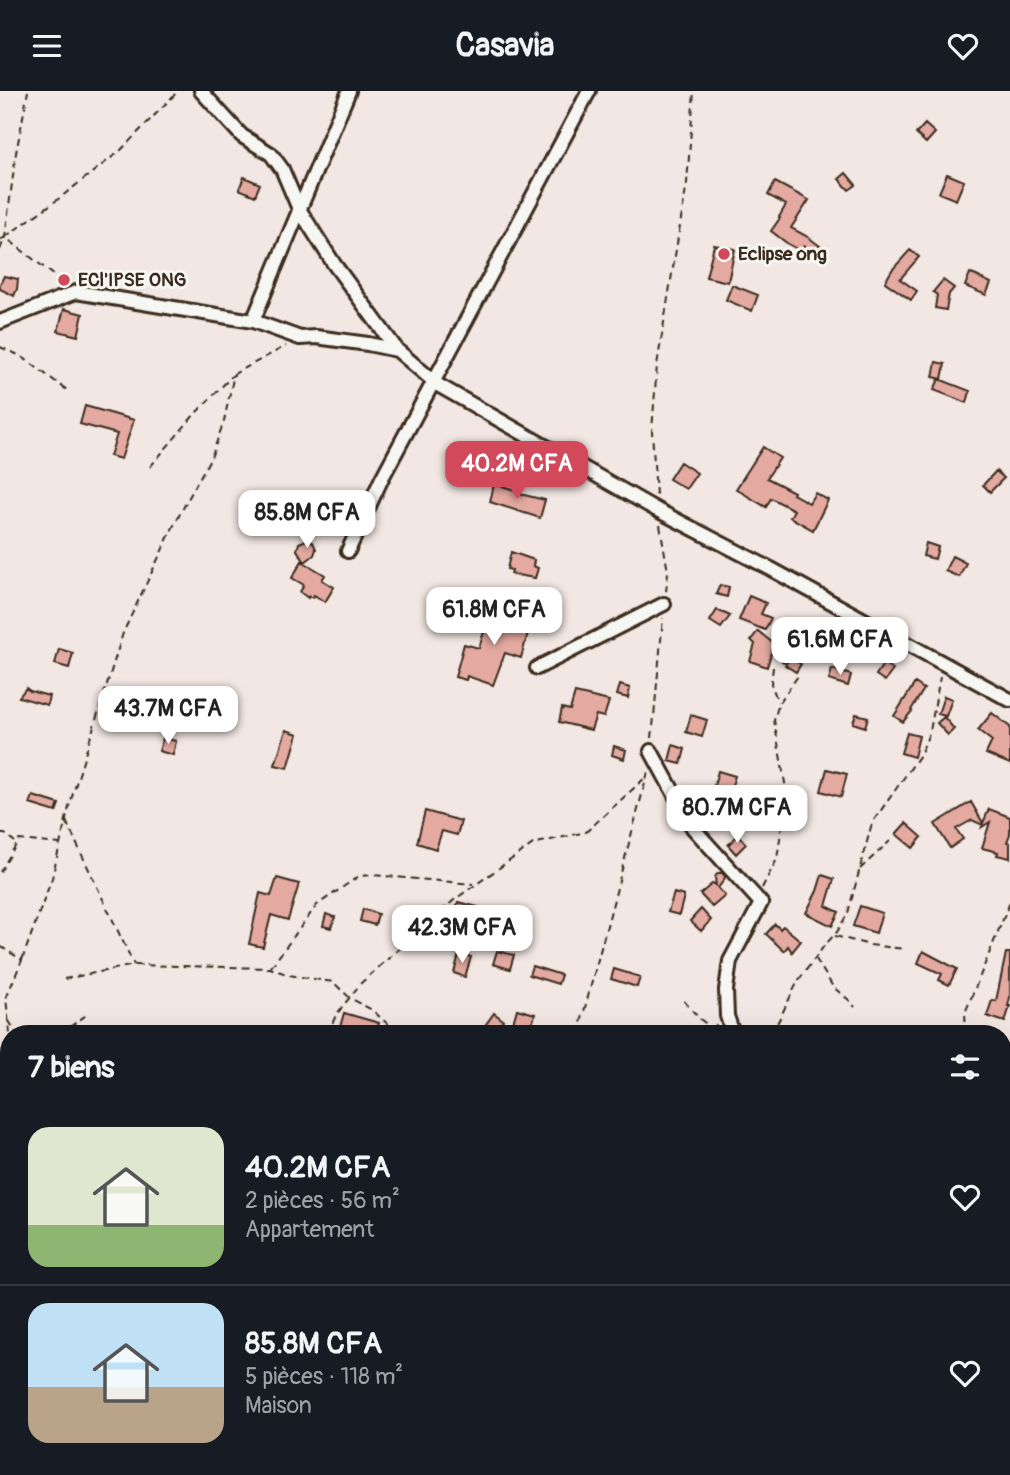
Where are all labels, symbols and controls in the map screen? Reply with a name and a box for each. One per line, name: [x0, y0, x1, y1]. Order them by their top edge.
text: Casavia: [456, 26, 554, 66]
icon: menu: [28, 27, 66, 65]
icon: heart: [944, 27, 982, 65]
place label: Eclipse ong: [738, 242, 827, 266]
marker: Eclipse ong: [716, 246, 732, 262]
place label: ECl'IPSE ONG: [78, 268, 187, 292]
marker: ECl'IPSE ONG: [56, 272, 72, 288]
pin: 40.2M CFA: [437, 441, 597, 501]
text: 40.2M CFA: [461, 449, 573, 478]
pin: 85.8M CFA: [227, 491, 387, 550]
text: 85.8M CFA: [254, 498, 360, 527]
pin: 61.8M CFA: [414, 587, 574, 647]
text: 61.8M CFA: [442, 595, 546, 624]
pin: 61.6M CFA: [760, 617, 920, 677]
text: 61.6M CFA: [787, 625, 893, 654]
pin: 43.7M CFA: [88, 687, 248, 746]
text: 43.7M CFA: [114, 694, 222, 723]
pin: 80.7M CFA: [657, 785, 817, 845]
text: 80.7M CFA: [682, 793, 792, 822]
pin: 42.3M CFA: [382, 905, 542, 965]
text: 42.3M CFA: [408, 913, 516, 942]
icon: filters: [946, 1048, 984, 1086]
text: 7 biens: [28, 1049, 114, 1086]
text: 40.2M CFA: [245, 1149, 390, 1186]
icon: home: [84, 1155, 168, 1239]
icon: heart: [946, 1178, 984, 1216]
text: 2 pièces · 56 m²: [245, 1186, 400, 1215]
text: Appartement: [245, 1215, 374, 1244]
text: 85.8M CFA: [245, 1325, 382, 1362]
icon: home: [84, 1331, 168, 1415]
icon: heart: [946, 1354, 984, 1392]
text: 5 pièces · 118 m²: [245, 1362, 403, 1391]
text: Maison: [245, 1391, 312, 1420]

